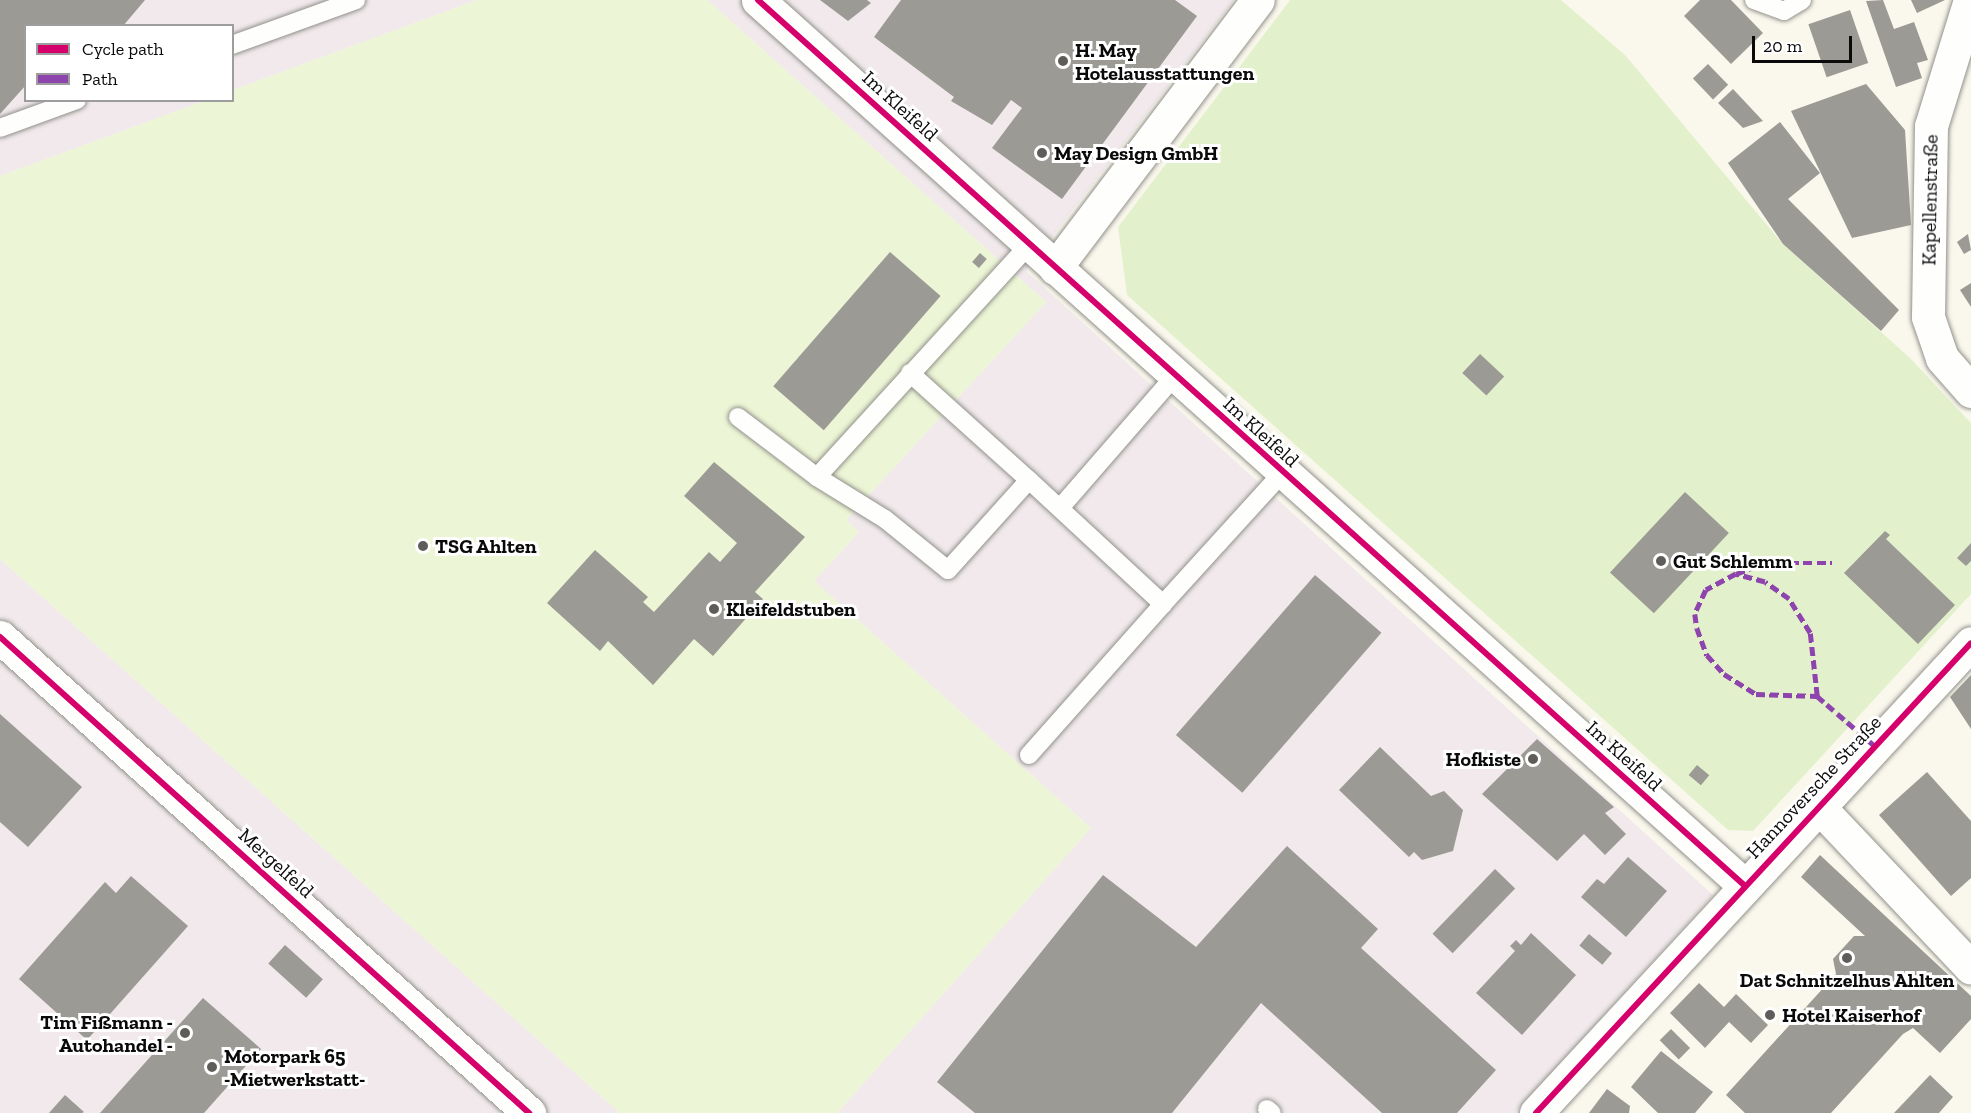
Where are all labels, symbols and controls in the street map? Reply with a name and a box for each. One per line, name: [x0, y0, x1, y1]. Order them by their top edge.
legend: [24, 24, 234, 102]
scale bar: [1755, 24, 1856, 62]
text: 20 m: [1763, 35, 1802, 57]
text: Cycle path: [82, 38, 164, 60]
place label: H. May Hotelausstattungen: [1075, 38, 1254, 85]
marker: H. May Hotelausstattungen: [1056, 54, 1070, 68]
street label: Im Kleifeld: [857, 66, 943, 146]
text: Path: [82, 68, 118, 90]
street label: Kapellenstraße: [1917, 134, 1943, 266]
place label: May Design GmbH: [1054, 141, 1219, 165]
marker: May Design GmbH: [1035, 146, 1049, 160]
street label: Im Kleifeld: [1218, 392, 1304, 472]
place label: TSG Ahlten: [435, 534, 537, 558]
marker: TSG Ahlten: [416, 539, 430, 553]
place label: Gut Schlemm: [1673, 549, 1793, 573]
marker: Gut Schlemm: [1654, 554, 1668, 568]
place label: Kleifeldstuben: [726, 597, 856, 621]
marker: Kleifeldstuben: [707, 602, 721, 616]
street label: Hannoversche Straße: [1742, 711, 1886, 863]
street label: Im Kleifeld: [1581, 716, 1667, 796]
place label: Hofkiste: [1446, 747, 1521, 771]
marker: Hofkiste: [1526, 752, 1540, 766]
street label: Mergelfeld: [234, 823, 318, 903]
marker: Dat Schnitzelhus Ahlten: [1840, 951, 1854, 965]
place label: Dat Schnitzelhus Ahlten: [1739, 968, 1955, 992]
place label: Hotel Kaiserhof: [1782, 1003, 1920, 1027]
marker: Hotel Kaiserhof: [1763, 1008, 1777, 1022]
place label: Tim Fißmann - Autohandel -: [40, 1010, 173, 1057]
marker: Tim Fißmann - Autohandel -: [178, 1026, 192, 1040]
place label: Motorpark 65 -Mietwerkstatt-: [224, 1044, 365, 1091]
marker: Motorpark 65 -Mietwerkstatt-: [205, 1060, 219, 1074]

